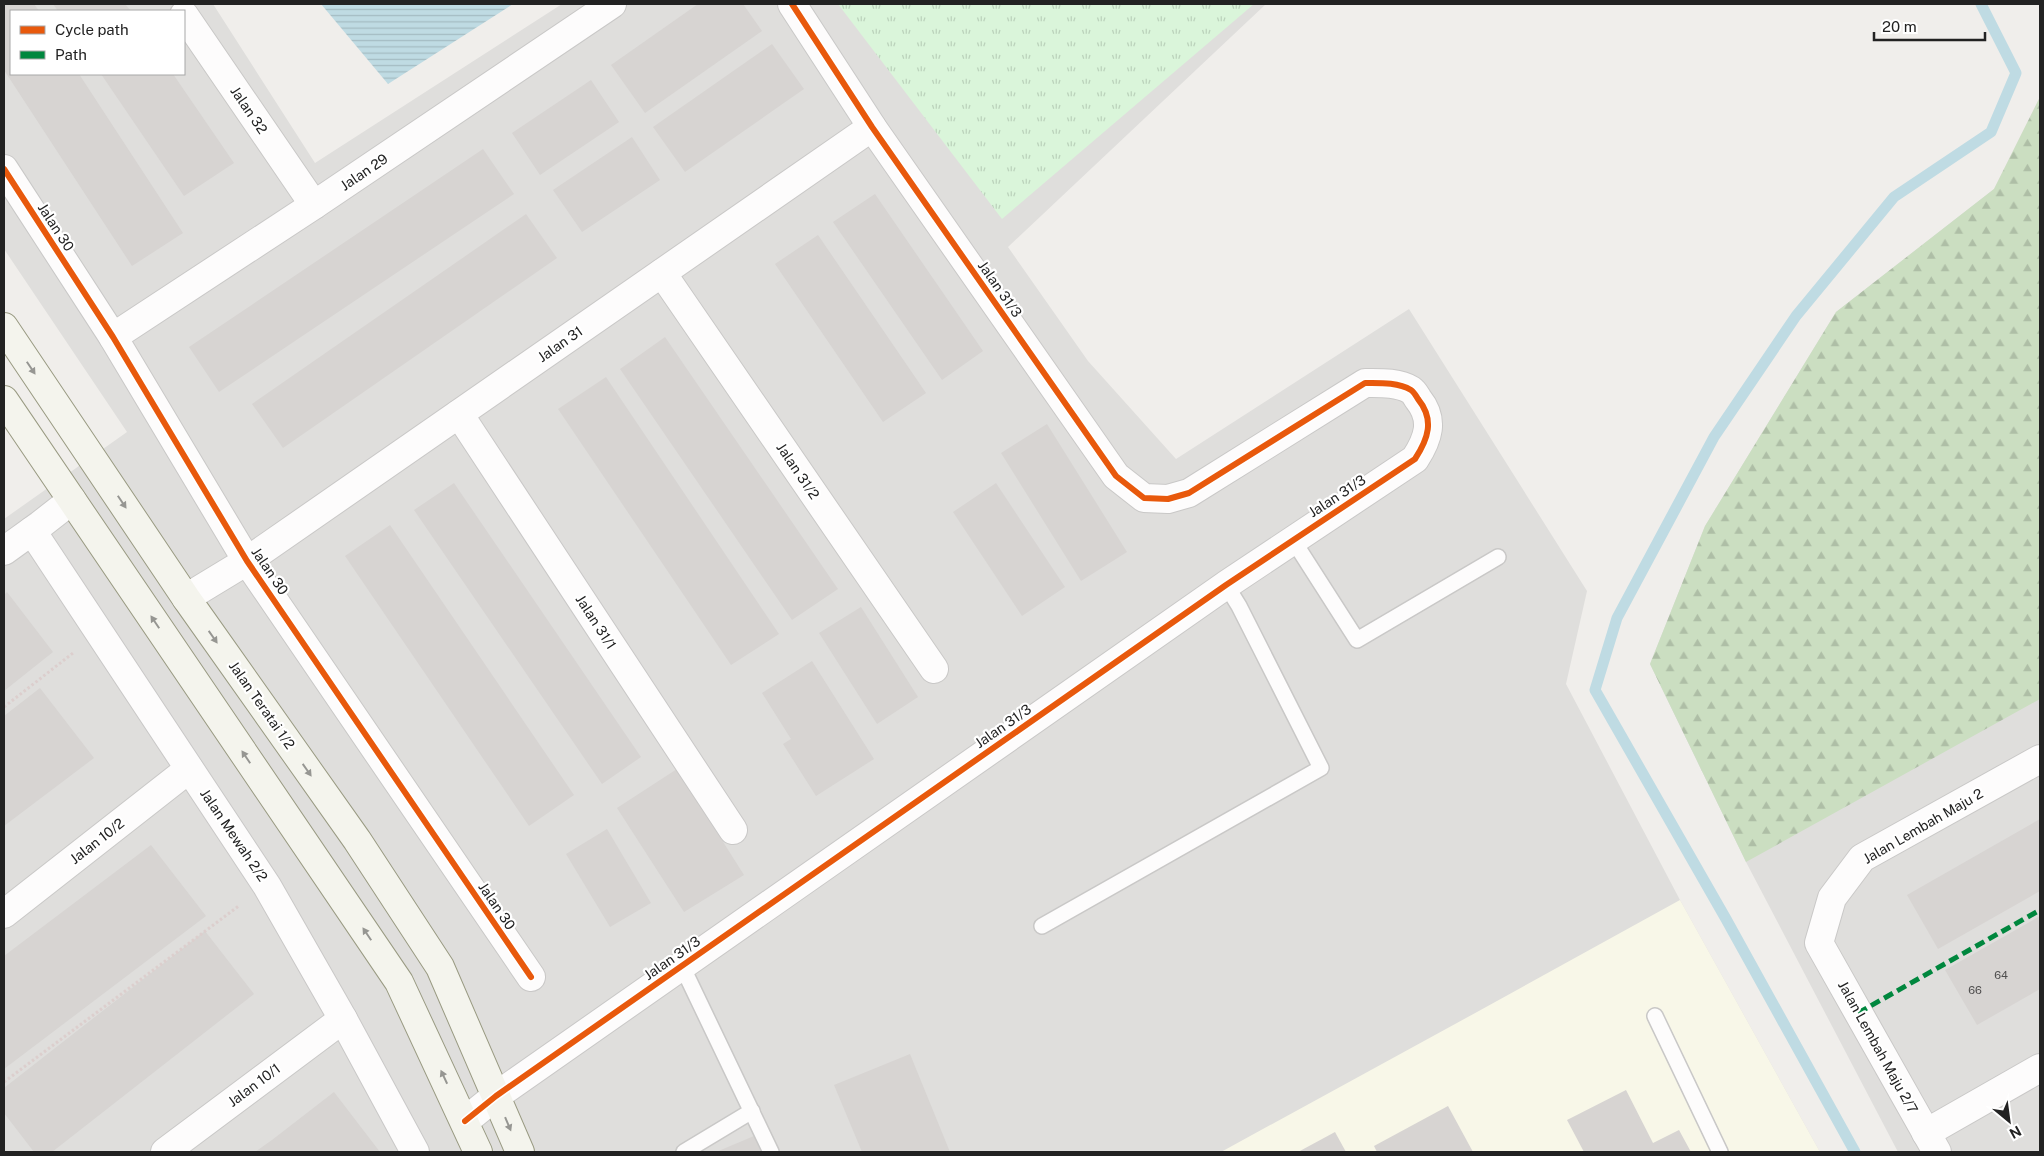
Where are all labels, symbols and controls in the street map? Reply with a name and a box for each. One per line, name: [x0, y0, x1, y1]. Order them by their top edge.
legend: [10, 10, 185, 75]
scale bar: [1874, 10, 1985, 42]
text: 20 m: [1882, 18, 1917, 35]
text: Cycle path: [55, 21, 129, 38]
text: Path: [55, 46, 87, 63]
street label: Jalan 32: [227, 83, 271, 137]
street label: Jalan 29: [337, 150, 391, 194]
street label: Jalan 30: [35, 200, 77, 254]
street label: Jalan 31/3: [975, 258, 1025, 320]
street label: Jalan 31: [534, 323, 586, 365]
one-way arrow: [26, 361, 36, 375]
street label: Jalan 31/2: [773, 440, 823, 502]
street label: Jalan 31/3: [1305, 472, 1369, 520]
one-way arrow: [117, 496, 127, 509]
street label: Jalan 30: [248, 544, 292, 598]
street label: Jalan 31/1: [572, 592, 620, 652]
one-way arrow: [150, 615, 160, 629]
one-way arrow: [208, 630, 219, 643]
street label: Jalan Teratai 1/2: [226, 658, 298, 752]
street label: Jalan 31/3: [972, 701, 1034, 751]
one-way arrow: [241, 750, 251, 763]
one-way arrow: [302, 763, 312, 776]
street label: Jalan Lembah Maju 2: [1860, 785, 1986, 867]
street label: Jalan Mewah 2/2: [197, 786, 271, 884]
street label: Jalan 10/2: [67, 815, 127, 867]
street label: Jalan 30: [475, 879, 519, 933]
one-way arrow: [362, 928, 372, 941]
street label: Jalan 31/3: [641, 933, 703, 983]
house number: 64: [1994, 969, 2008, 981]
street label: Jalan Lembah Maju 2/7: [1835, 978, 1921, 1116]
house number: 66: [1968, 984, 1982, 996]
street label: Jalan 10/1: [225, 1060, 283, 1110]
one-way arrow: [440, 1070, 448, 1084]
north arrow: [1984, 1096, 2034, 1146]
one-way arrow: [505, 1117, 513, 1131]
text: N: [2007, 1123, 2024, 1142]

